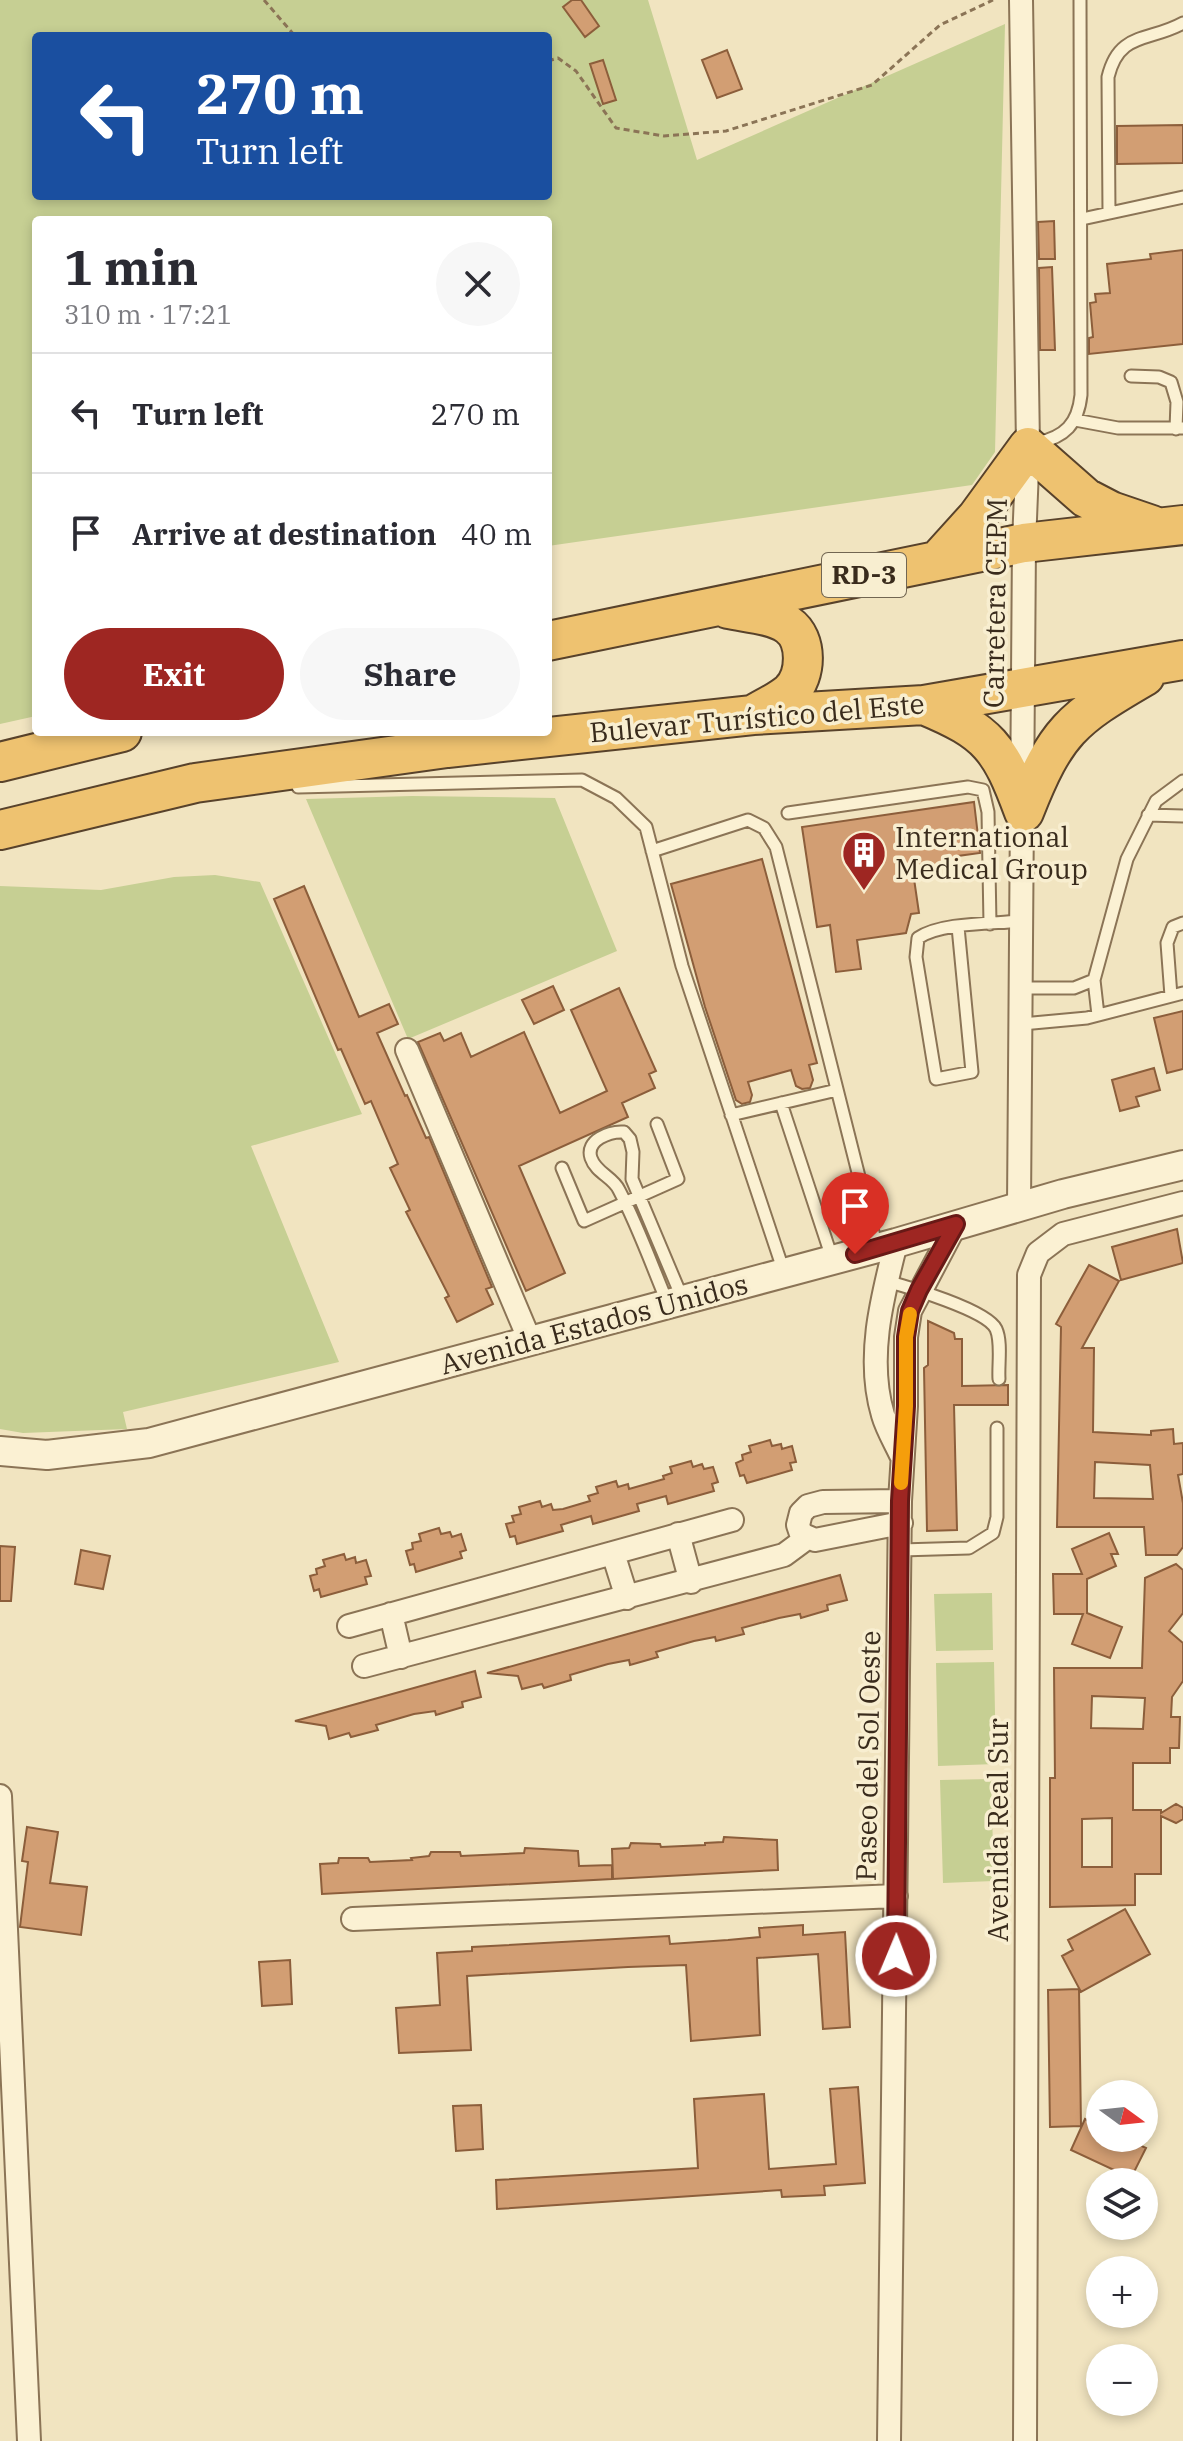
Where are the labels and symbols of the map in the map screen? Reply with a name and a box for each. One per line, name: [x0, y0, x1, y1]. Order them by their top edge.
street label: Carretera CEPM: [974, 498, 1015, 708]
road number: RD-3: [822, 553, 906, 597]
street label: Bulevar Turístico del Este: [588, 684, 926, 751]
place label: International Medical Group: [895, 818, 1088, 887]
building icon: International Medical Group: [840, 829, 888, 892]
pin: [821, 1172, 889, 1254]
street label: Avenida Estados Unidos: [436, 1265, 752, 1382]
street label: Paseo del Sol Oeste: [847, 1630, 888, 1882]
street label: Avenida Real Sur: [979, 1718, 1016, 1942]
position arrow: [854, 1914, 938, 1998]
north arrow: [1086, 2080, 1158, 2152]

